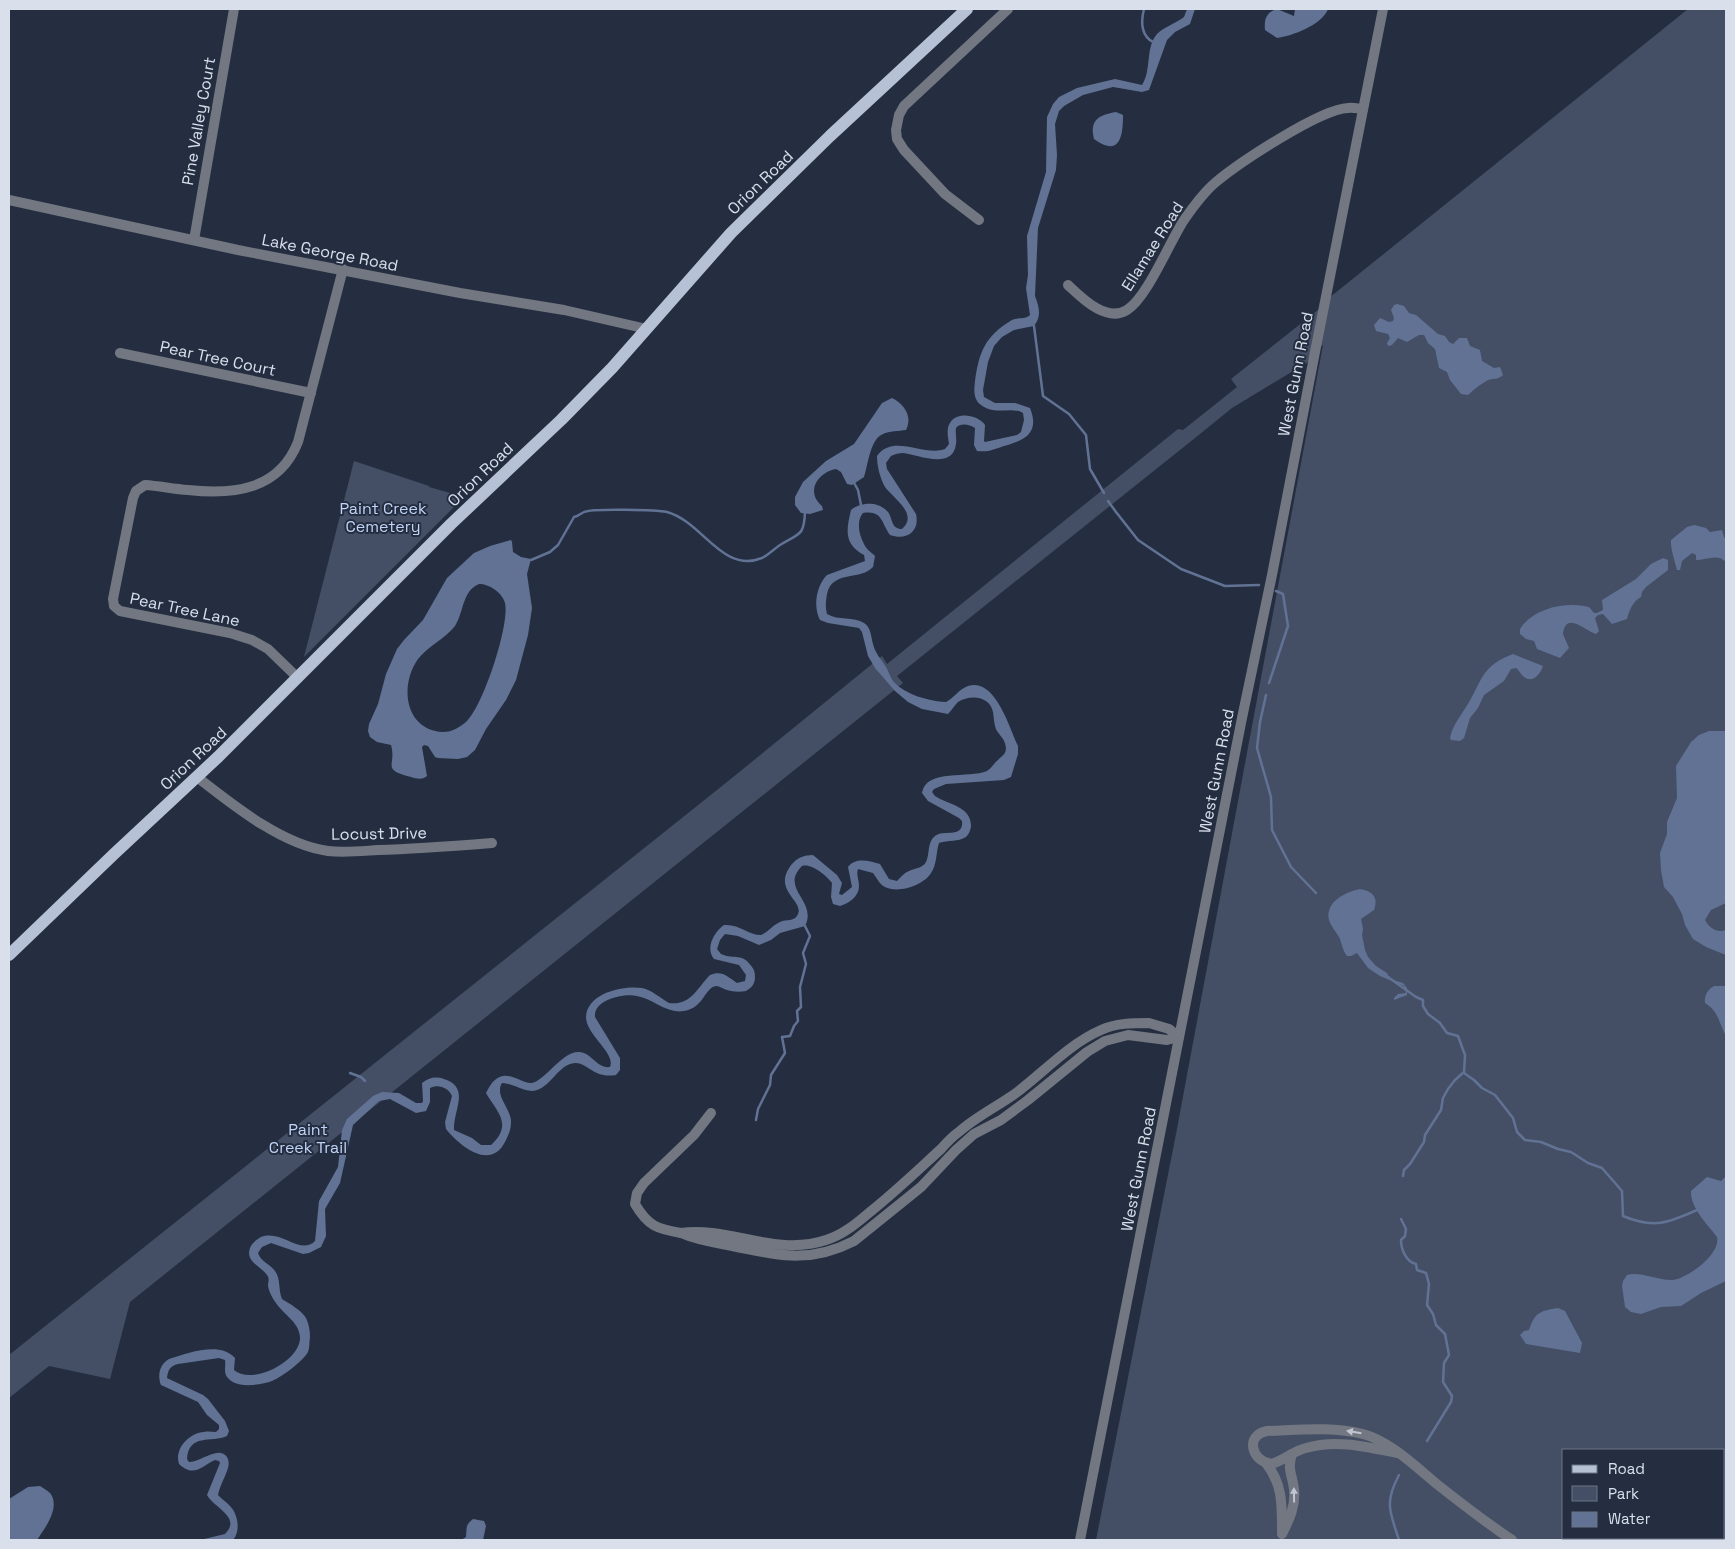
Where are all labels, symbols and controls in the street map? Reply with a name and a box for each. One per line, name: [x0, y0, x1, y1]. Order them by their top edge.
street label: Pine Valley Court: [177, 55, 220, 187]
street label: Orion Road: [723, 146, 798, 219]
street label: Ellamae Road: [1117, 198, 1188, 295]
street label: Lake George Road: [260, 229, 400, 276]
street label: West Gunn Road: [1273, 310, 1318, 438]
street label: Pear Tree Court: [158, 336, 278, 381]
street label: Orion Road: [443, 438, 518, 511]
park label: Paint Creek Cemetery: [339, 498, 427, 537]
street label: Pear Tree Lane: [128, 588, 242, 631]
street label: West Gunn Road: [1194, 707, 1239, 835]
street label: Orion Road: [156, 722, 231, 795]
street label: Locust Drive: [331, 822, 427, 845]
street label: West Gunn Road: [1116, 1105, 1161, 1233]
park label: Paint Creek Trail: [269, 1119, 347, 1158]
one-way arrow: [1346, 1428, 1362, 1436]
legend: [1562, 1449, 1725, 1539]
text: Road: [1608, 1459, 1645, 1478]
text: Park: [1608, 1484, 1639, 1503]
one-way arrow: [1290, 1487, 1298, 1503]
text: Water: [1608, 1509, 1651, 1528]

